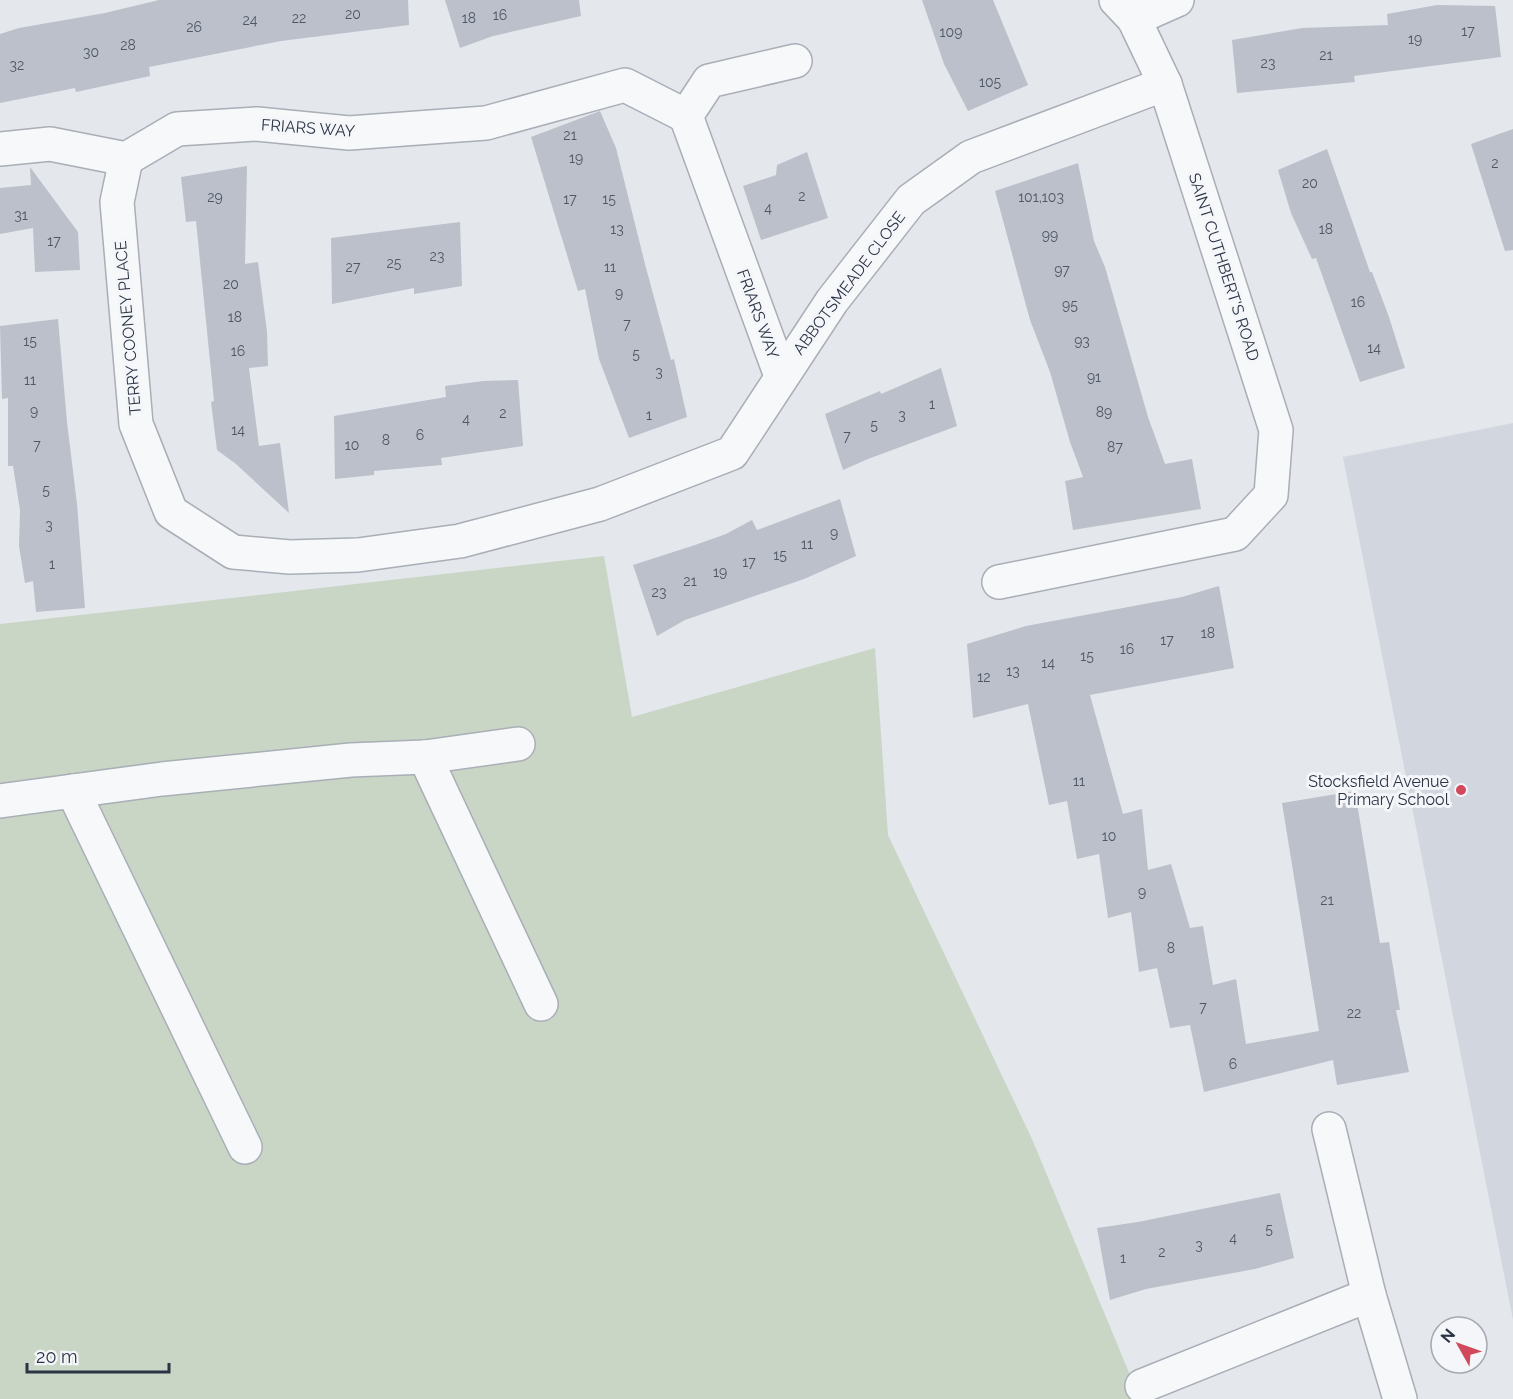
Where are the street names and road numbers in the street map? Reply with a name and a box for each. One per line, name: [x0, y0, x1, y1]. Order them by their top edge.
street label: FRIARS WAY: [260, 115, 356, 141]
street label: SAINT CUTHBERT'S ROAD: [1185, 171, 1263, 363]
street label: ABBOTSMEADE CLOSE: [789, 207, 909, 358]
street label: TERRY COONEY PLACE: [111, 240, 145, 416]
street label: FRIARS WAY: [733, 267, 783, 362]

